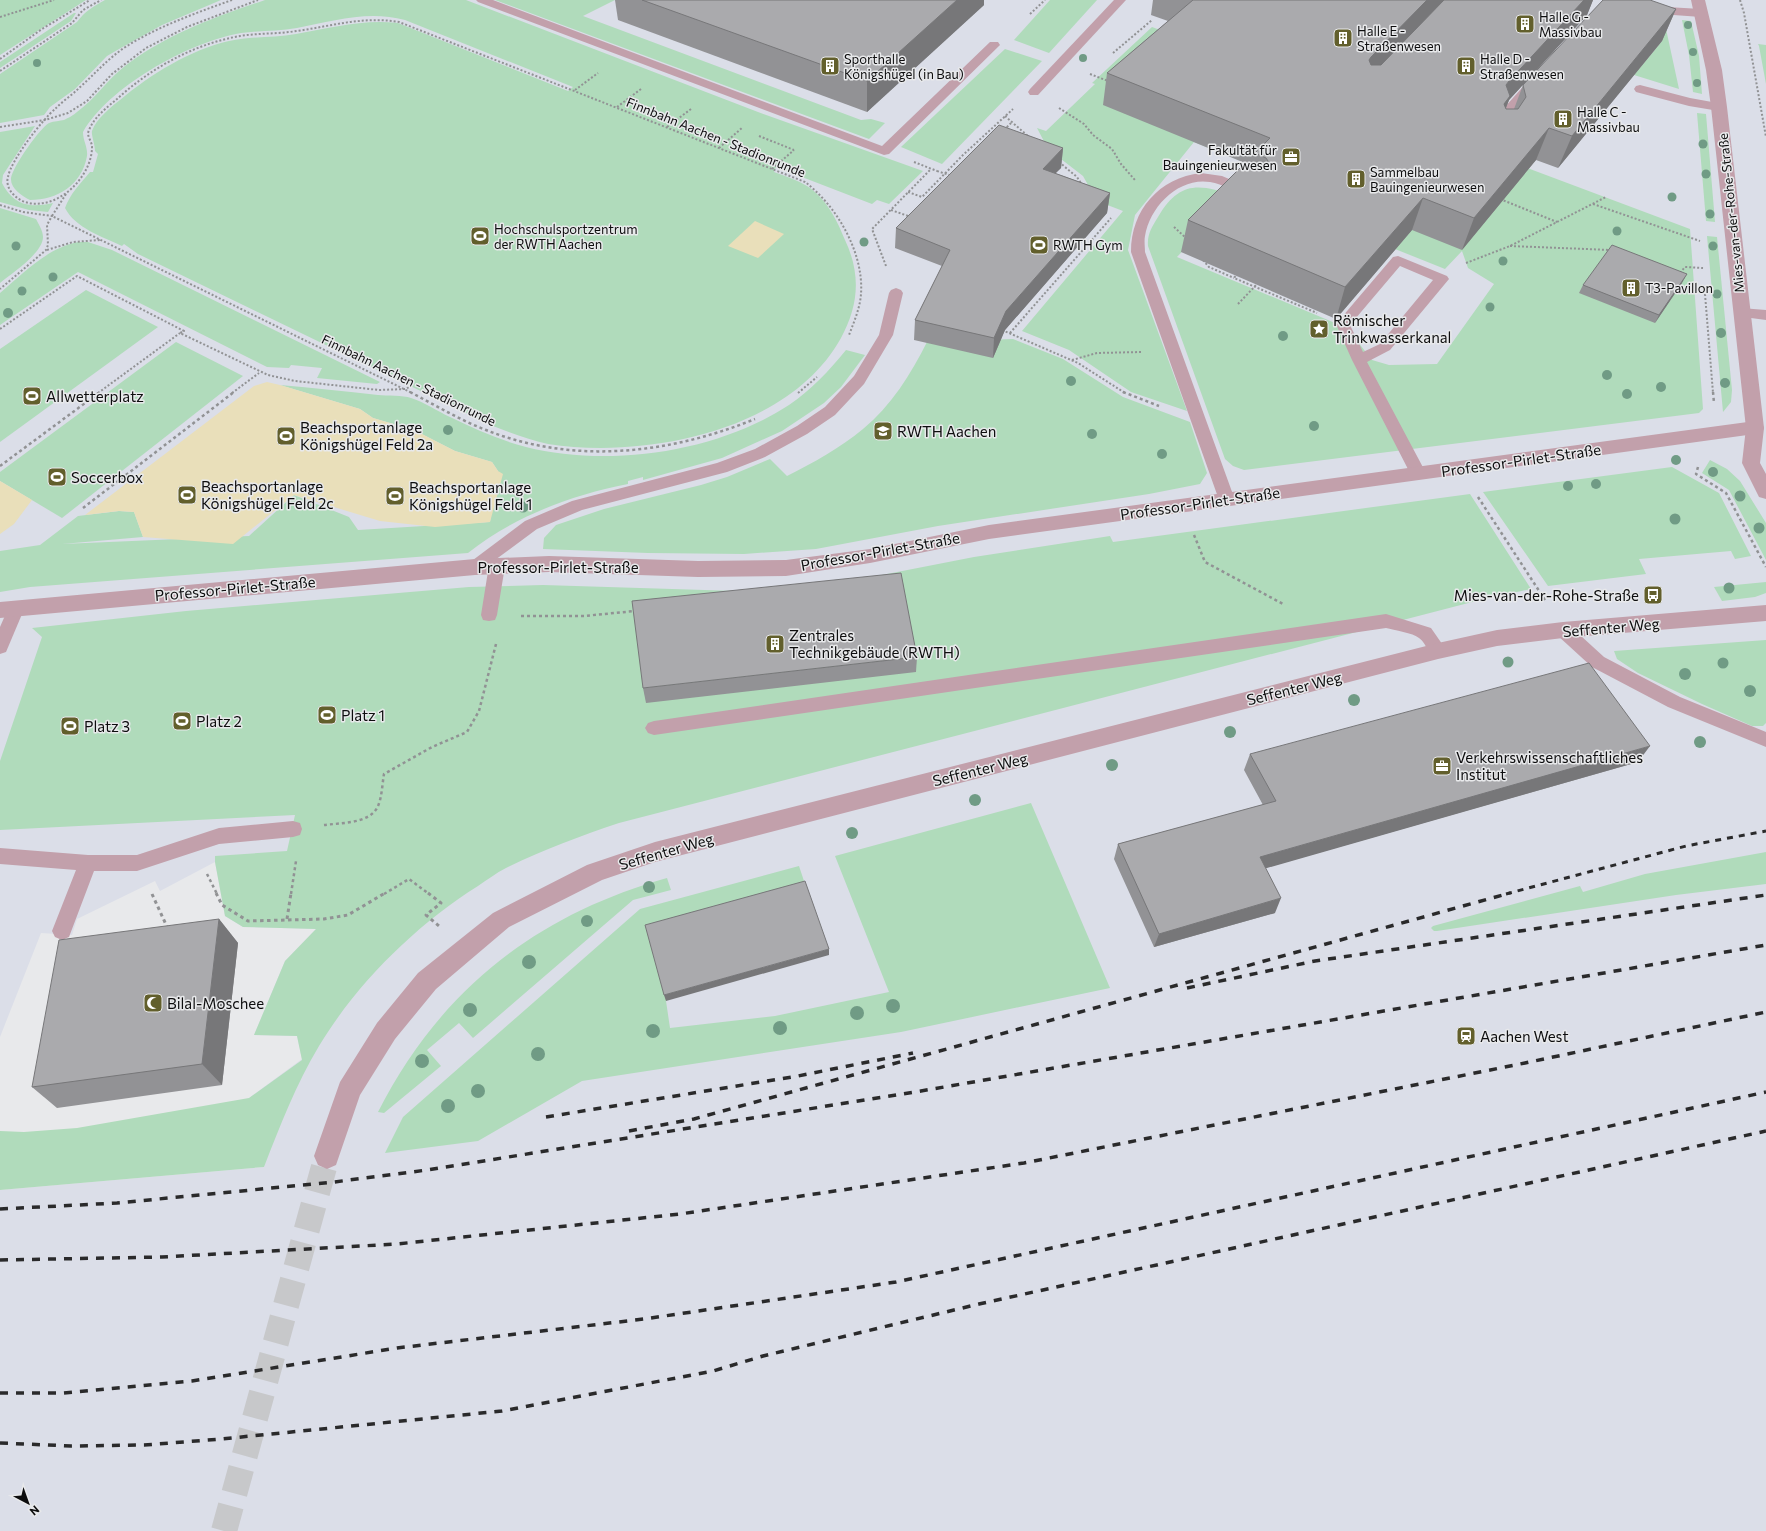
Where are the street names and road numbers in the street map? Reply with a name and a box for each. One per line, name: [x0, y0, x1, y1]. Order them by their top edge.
street label: Finnbahn Aachen - Stadionrunde: [624, 94, 808, 180]
street label: Mies-van-der-Rohe-Straße: [1715, 132, 1747, 294]
street label: Finnbahn Aachen - Stadionrunde: [319, 331, 499, 429]
street label: Professor-Pirlet-Straße: [1440, 440, 1602, 480]
street label: Professor-Pirlet-Straße: [1119, 483, 1281, 523]
street label: Professor-Pirlet-Straße: [799, 528, 961, 574]
street label: Professor-Pirlet-Straße: [477, 558, 639, 576]
street label: Professor-Pirlet-Straße: [154, 572, 316, 604]
street label: Seffenter Weg: [1562, 614, 1660, 640]
street label: Seffenter Weg: [1245, 667, 1343, 709]
street label: Seffenter Weg: [931, 748, 1029, 790]
street label: Seffenter Weg: [617, 829, 715, 873]

